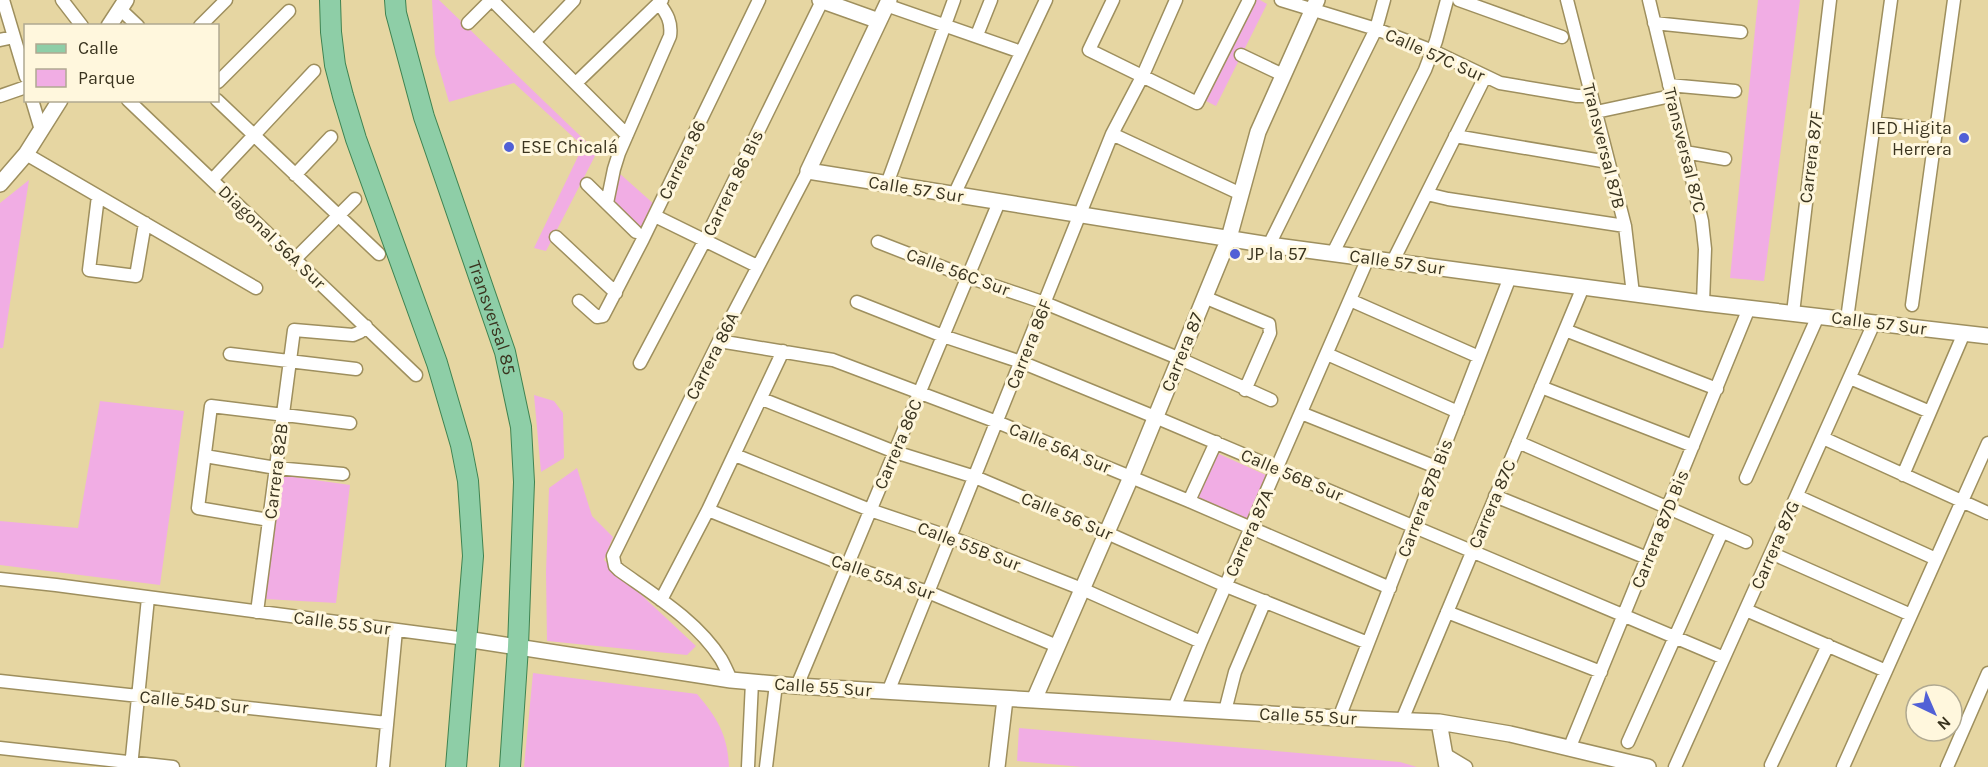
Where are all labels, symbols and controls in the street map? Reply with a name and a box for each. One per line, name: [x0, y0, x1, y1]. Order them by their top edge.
street label: Calle 57C Sur: [1382, 23, 1489, 87]
legend: [24, 24, 219, 102]
text: Calle: [78, 37, 118, 59]
text: Parque: [78, 67, 135, 89]
street label: Transversal 87B: [1578, 81, 1630, 211]
street label: Transversal 87C: [1659, 85, 1711, 215]
street label: Carrera 87F: [1794, 110, 1828, 204]
street label: Carrera 86: [653, 117, 711, 203]
place label: IED Higita Herrera: [1871, 117, 1952, 160]
street label: Carrera 86 Bis: [698, 126, 768, 240]
marker: IED Higita Herrera: [1957, 131, 1971, 145]
place label: ESE Chicalá: [521, 136, 618, 158]
marker: ESE Chicalá: [502, 140, 516, 154]
street label: Calle 57 Sur: [867, 171, 965, 207]
street label: Diagonal 56A Sur: [214, 180, 331, 294]
street label: Calle 56C Sur: [903, 243, 1013, 301]
place label: JP la 57: [1247, 243, 1307, 265]
street label: Calle 57 Sur: [1348, 244, 1446, 280]
marker: JP la 57: [1228, 247, 1242, 261]
street label: Transversal 85: [463, 258, 521, 377]
street label: Carrera 86F: [1001, 296, 1057, 392]
street label: Calle 57 Sur: [1830, 306, 1928, 340]
street label: Carrera 86A: [680, 308, 744, 404]
street label: Carrera 87: [1156, 309, 1208, 395]
street label: Carrera 86C: [869, 395, 927, 493]
street label: Calle 56A Sur: [1006, 418, 1115, 479]
street label: Carrera 82B: [259, 422, 293, 520]
street label: Carrera 87B Bis: [1392, 436, 1458, 560]
street label: Calle 56B Sur: [1238, 444, 1347, 507]
street label: Carrera 87C: [1463, 456, 1521, 552]
street label: Carrera 87D Bis: [1626, 467, 1694, 591]
street label: Carrera 87A: [1220, 486, 1278, 580]
street label: Calle 56 Sur: [1018, 487, 1117, 545]
street label: Carrera 87G: [1746, 497, 1804, 593]
street label: Calle 55B Sur: [914, 516, 1024, 576]
street label: Calle 55A Sur: [828, 549, 938, 605]
street label: Calle 55 Sur: [292, 606, 392, 640]
street label: Calle 55 Sur: [774, 673, 873, 701]
north arrow: [1904, 683, 1964, 743]
street label: Calle 54D Sur: [139, 685, 250, 719]
street label: Calle 55 Sur: [1259, 702, 1358, 730]
text: N: [1933, 713, 1955, 734]

